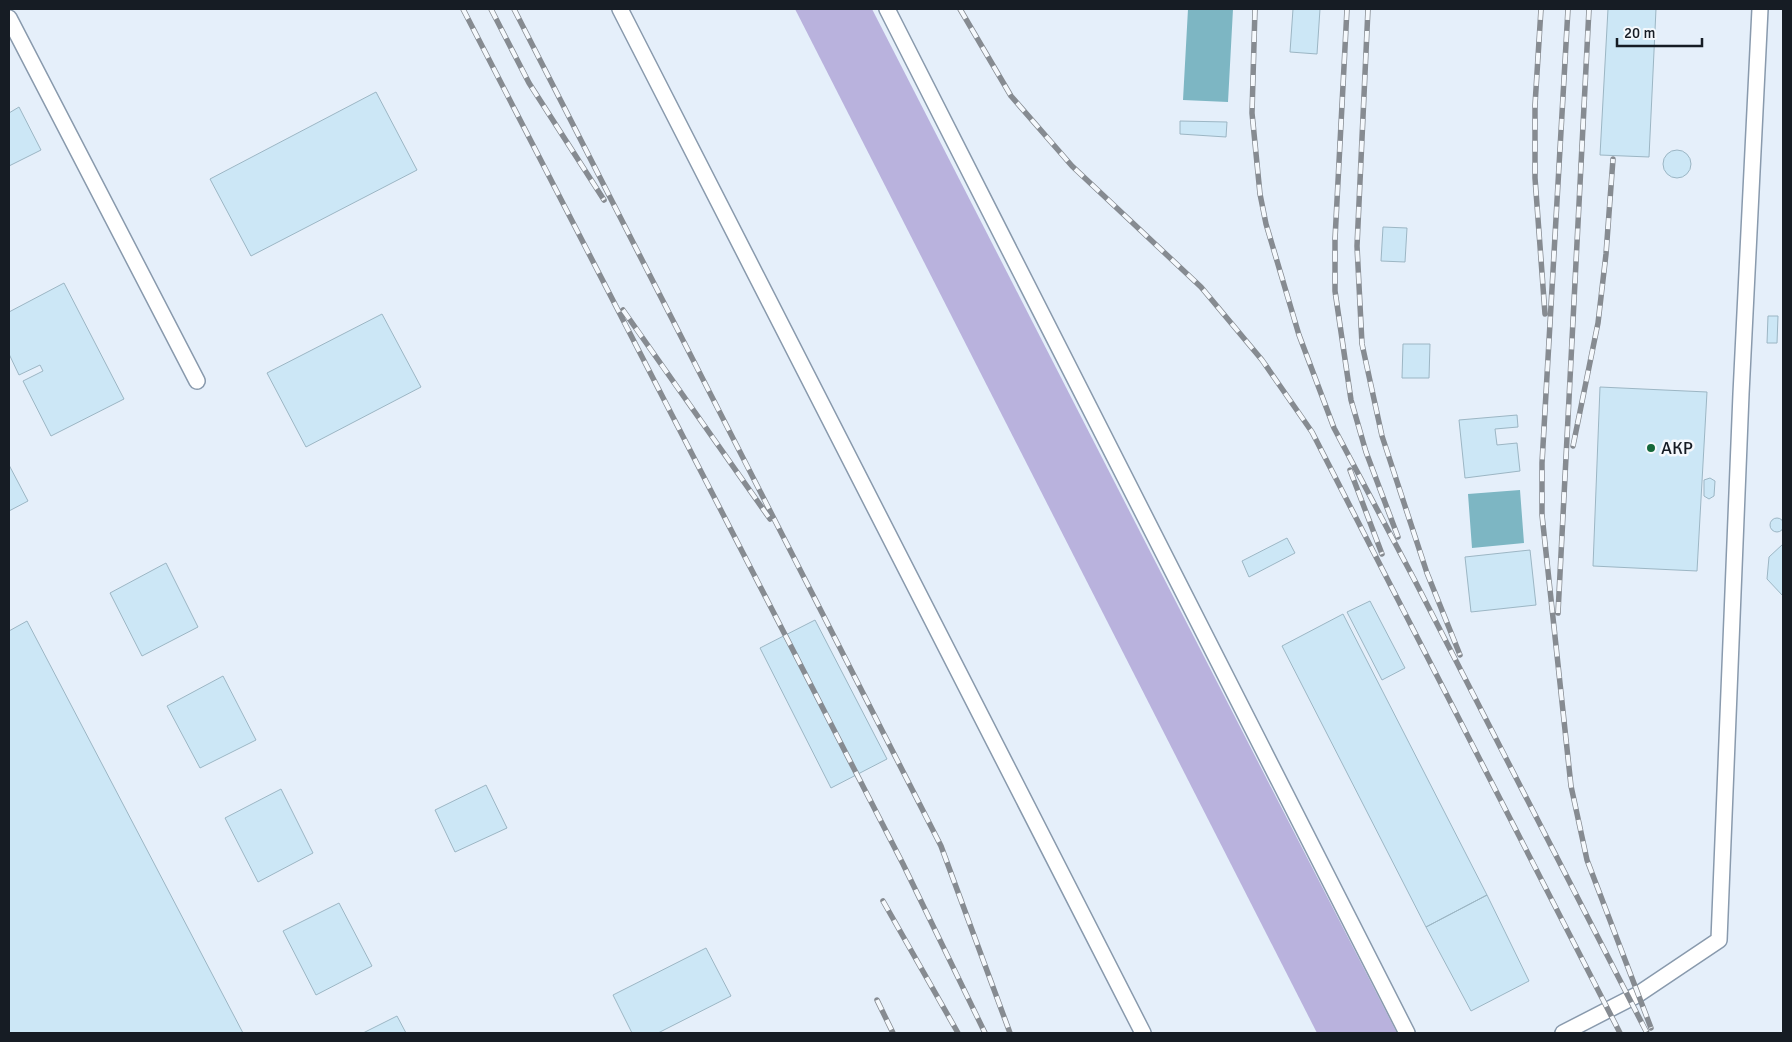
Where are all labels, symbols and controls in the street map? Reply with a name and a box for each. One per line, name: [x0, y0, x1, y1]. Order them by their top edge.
scale bar: [1617, 15, 1702, 47]
text: 20 m: [1624, 24, 1655, 42]
place label: AKP: [1661, 437, 1693, 459]
marker: AKP: [1645, 442, 1657, 454]

